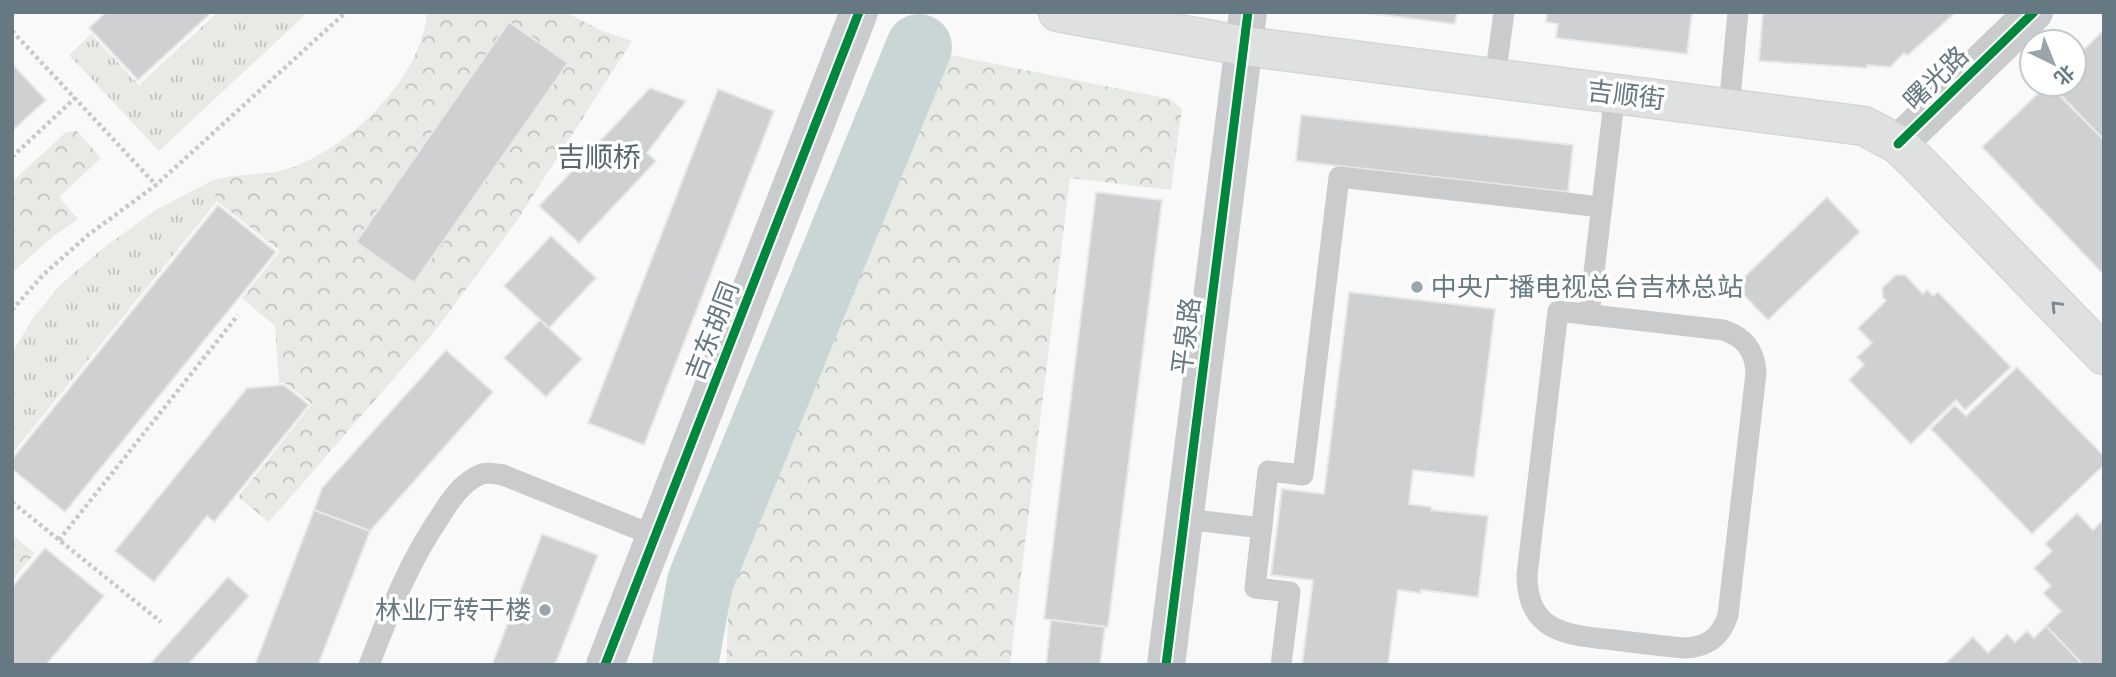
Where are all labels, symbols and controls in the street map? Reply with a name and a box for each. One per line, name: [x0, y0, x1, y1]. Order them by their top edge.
north arrow: [2018, 28, 2088, 98]
street label: 曙光路: [1897, 39, 1975, 117]
text: 北: [2049, 60, 2079, 90]
street label: 吉顺街: [1585, 74, 1667, 116]
district label: 吉顺桥: [557, 140, 641, 174]
place label: 中央广播电视总台吉林总站: [1431, 271, 1743, 303]
street label: 吉东胡同: [678, 277, 746, 385]
marker: 中央广播电视总台吉林总站: [1409, 279, 1425, 295]
street label: 平泉路: [1165, 295, 1207, 377]
one-way arrow: [2052, 301, 2065, 314]
place label: 林业厅转干楼: [375, 594, 531, 626]
marker: 林业厅转干楼: [537, 602, 553, 618]

